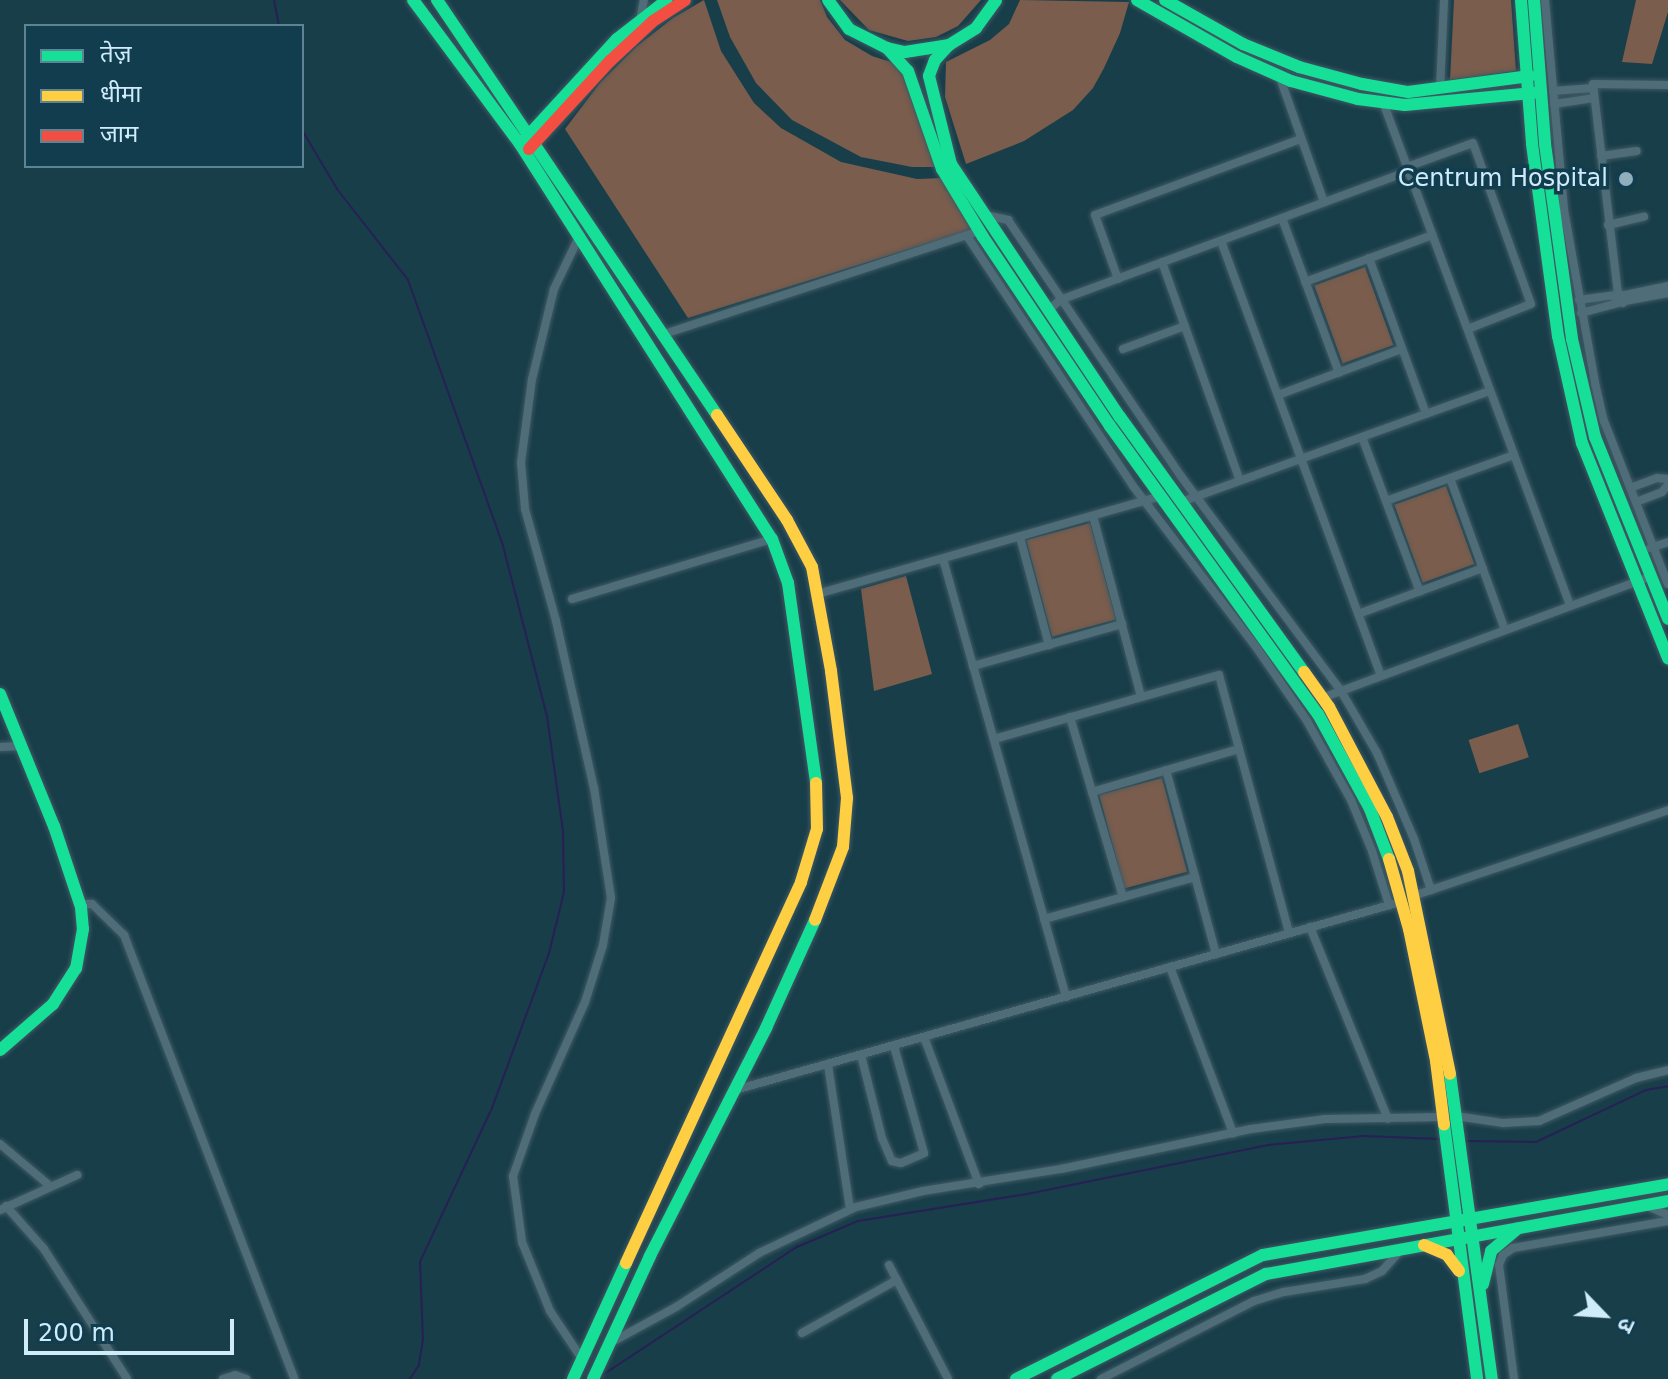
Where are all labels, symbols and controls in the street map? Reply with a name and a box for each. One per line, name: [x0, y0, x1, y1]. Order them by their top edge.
legend: [24, 24, 304, 168]
text: तेज़: [100, 40, 132, 68]
text: धीमा: [100, 80, 142, 108]
text: जाम: [100, 120, 138, 148]
place label: Centrum Hospital: [1398, 165, 1608, 193]
marker: Centrum Hospital: [1615, 168, 1637, 190]
north arrow: [1564, 1275, 1644, 1355]
scale bar: [28, 1303, 238, 1353]
text: उ: [1612, 1314, 1640, 1336]
text: 200 m: [38, 1319, 115, 1347]

